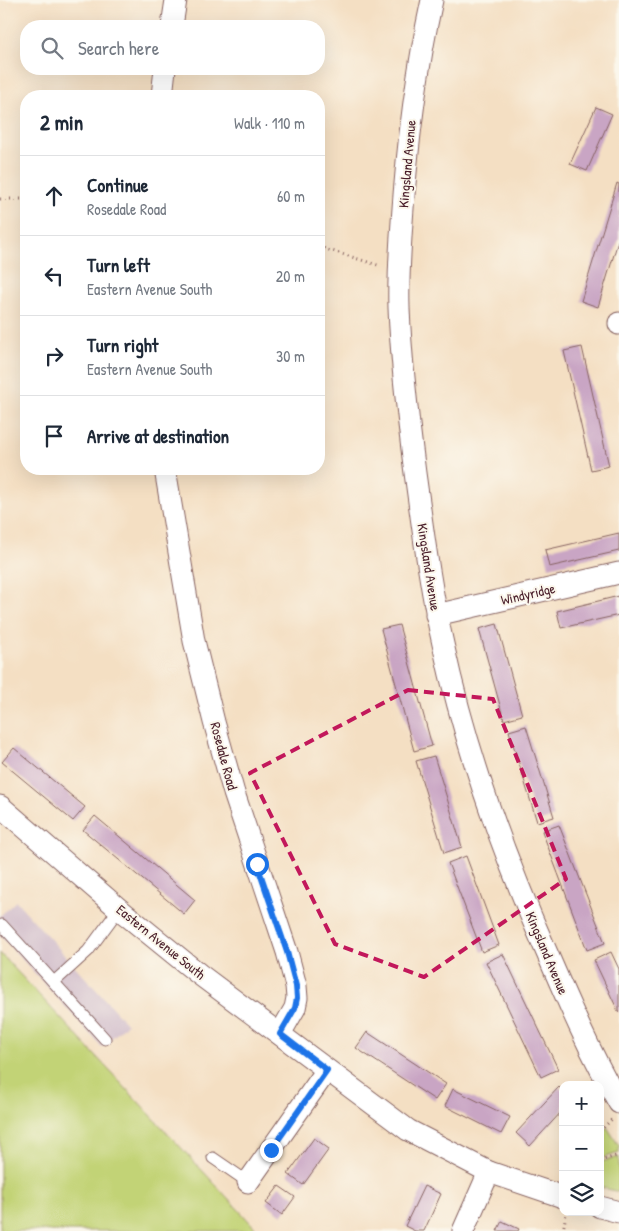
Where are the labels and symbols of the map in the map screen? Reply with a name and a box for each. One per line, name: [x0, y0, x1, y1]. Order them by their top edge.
street label: Kingsland Avenue: [393, 119, 421, 209]
street label: Kingsland Avenue: [412, 522, 446, 613]
street label: Windyridge: [499, 578, 558, 610]
street label: Rosedale Road: [206, 720, 243, 792]
route start: [246, 853, 269, 876]
street label: Eastern Avenue South: [113, 900, 210, 984]
street label: Kingsland Avenue: [521, 909, 574, 998]
route end: [260, 1139, 283, 1162]

